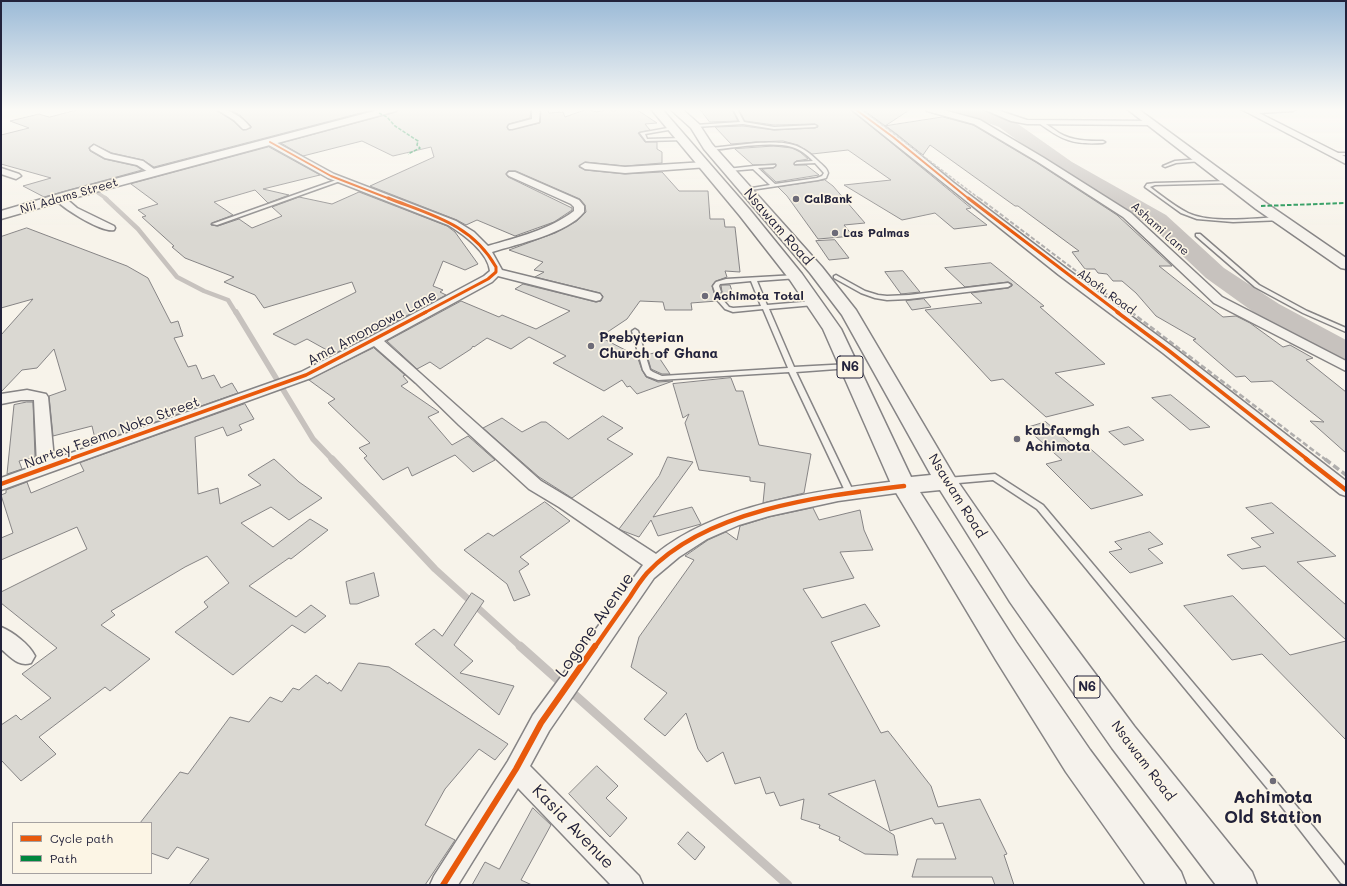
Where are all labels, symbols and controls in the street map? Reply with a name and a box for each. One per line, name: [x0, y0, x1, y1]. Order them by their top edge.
street label: Nii Adams Street: [19, 175, 119, 217]
street label: Nsawam Road: [740, 185, 816, 269]
place label: CalBank: [804, 192, 852, 206]
marker: CalBank: [791, 194, 801, 204]
street label: Ashami Lane: [1128, 199, 1192, 259]
place label: Las Palmas: [843, 226, 909, 240]
marker: Las Palmas: [830, 228, 840, 238]
street label: Abofu Road: [1074, 266, 1138, 318]
street label: Ama Amonoowa Lane: [304, 287, 440, 369]
place label: Achimota Total: [713, 289, 804, 303]
marker: Achimota Total: [700, 291, 710, 301]
place label: Prebyterian Church of Ghana: [599, 330, 718, 362]
marker: Prebyterian Church of Ghana: [586, 341, 596, 351]
road number: N6: [837, 356, 863, 378]
street label: Nartey Feemo Noko Street: [22, 393, 202, 473]
place label: kabfarmgh Achimota: [1025, 423, 1100, 456]
marker: kabfarmgh Achimota: [1012, 434, 1022, 444]
street label: Nsawam Road: [924, 451, 990, 541]
street label: Logone Avenue: [551, 569, 639, 681]
road number: N6: [1074, 676, 1100, 698]
street label: Nsawam Road: [1107, 718, 1179, 804]
marker: Achimota Old Station: [1268, 776, 1278, 786]
street label: Kasia Avenue: [528, 781, 618, 873]
place label: Achimota Old Station: [1224, 788, 1322, 828]
legend: [12, 822, 152, 874]
text: Cycle path: [50, 830, 113, 846]
text: Path: [50, 850, 77, 866]

